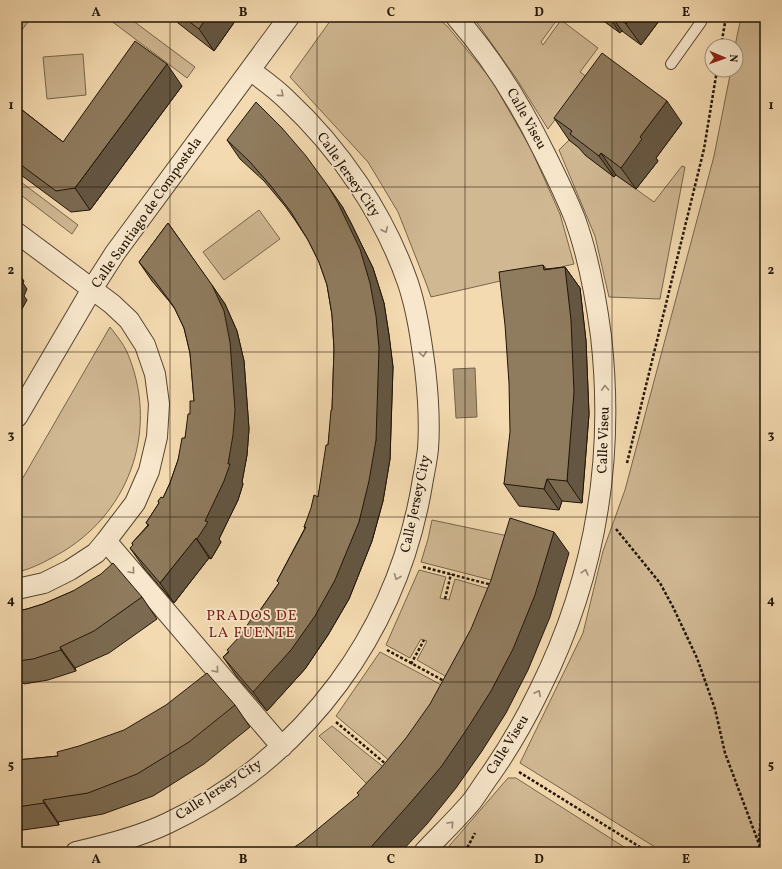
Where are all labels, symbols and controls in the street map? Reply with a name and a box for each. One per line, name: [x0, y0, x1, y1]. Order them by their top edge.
text: A: [91, 4, 101, 22]
text: B: [239, 4, 248, 22]
text: C: [387, 4, 395, 22]
text: D: [534, 4, 544, 22]
text: E: [682, 4, 690, 22]
north arrow: [704, 38, 744, 78]
text: N: [725, 54, 740, 63]
street label: Calle Viseu: [501, 85, 551, 153]
one-way arrow: [276, 90, 283, 97]
text: 1: [8, 97, 14, 115]
text: 1: [768, 97, 774, 115]
street label: Calle Jersey City: [312, 129, 385, 221]
street label: Calle Santiago de Compostela: [87, 133, 207, 293]
one-way arrow: [380, 226, 388, 233]
text: 2: [8, 262, 15, 280]
text: 2: [768, 262, 775, 280]
one-way arrow: [418, 350, 427, 357]
one-way arrow: [601, 385, 609, 391]
street label: Calle Viseu: [593, 406, 615, 474]
text: 3: [8, 427, 15, 445]
text: 3: [768, 427, 775, 445]
street label: Calle Jersey City: [396, 453, 436, 555]
one-way arrow: [127, 566, 134, 573]
one-way arrow: [580, 568, 589, 575]
one-way arrow: [394, 573, 402, 581]
text: 4: [7, 592, 15, 610]
text: 4: [767, 592, 775, 610]
district label: PRADOS DE LA FUENTE: [206, 606, 298, 644]
one-way arrow: [211, 665, 218, 672]
one-way arrow: [534, 690, 541, 697]
street label: Calle Viseu: [482, 711, 534, 779]
street label: Calle Jersey City: [172, 755, 266, 825]
text: 5: [8, 757, 14, 775]
text: 5: [768, 757, 774, 775]
one-way arrow: [446, 821, 453, 828]
text: A: [91, 851, 101, 869]
text: B: [239, 851, 248, 869]
text: C: [387, 851, 395, 869]
text: D: [534, 851, 544, 869]
text: E: [682, 851, 690, 869]

